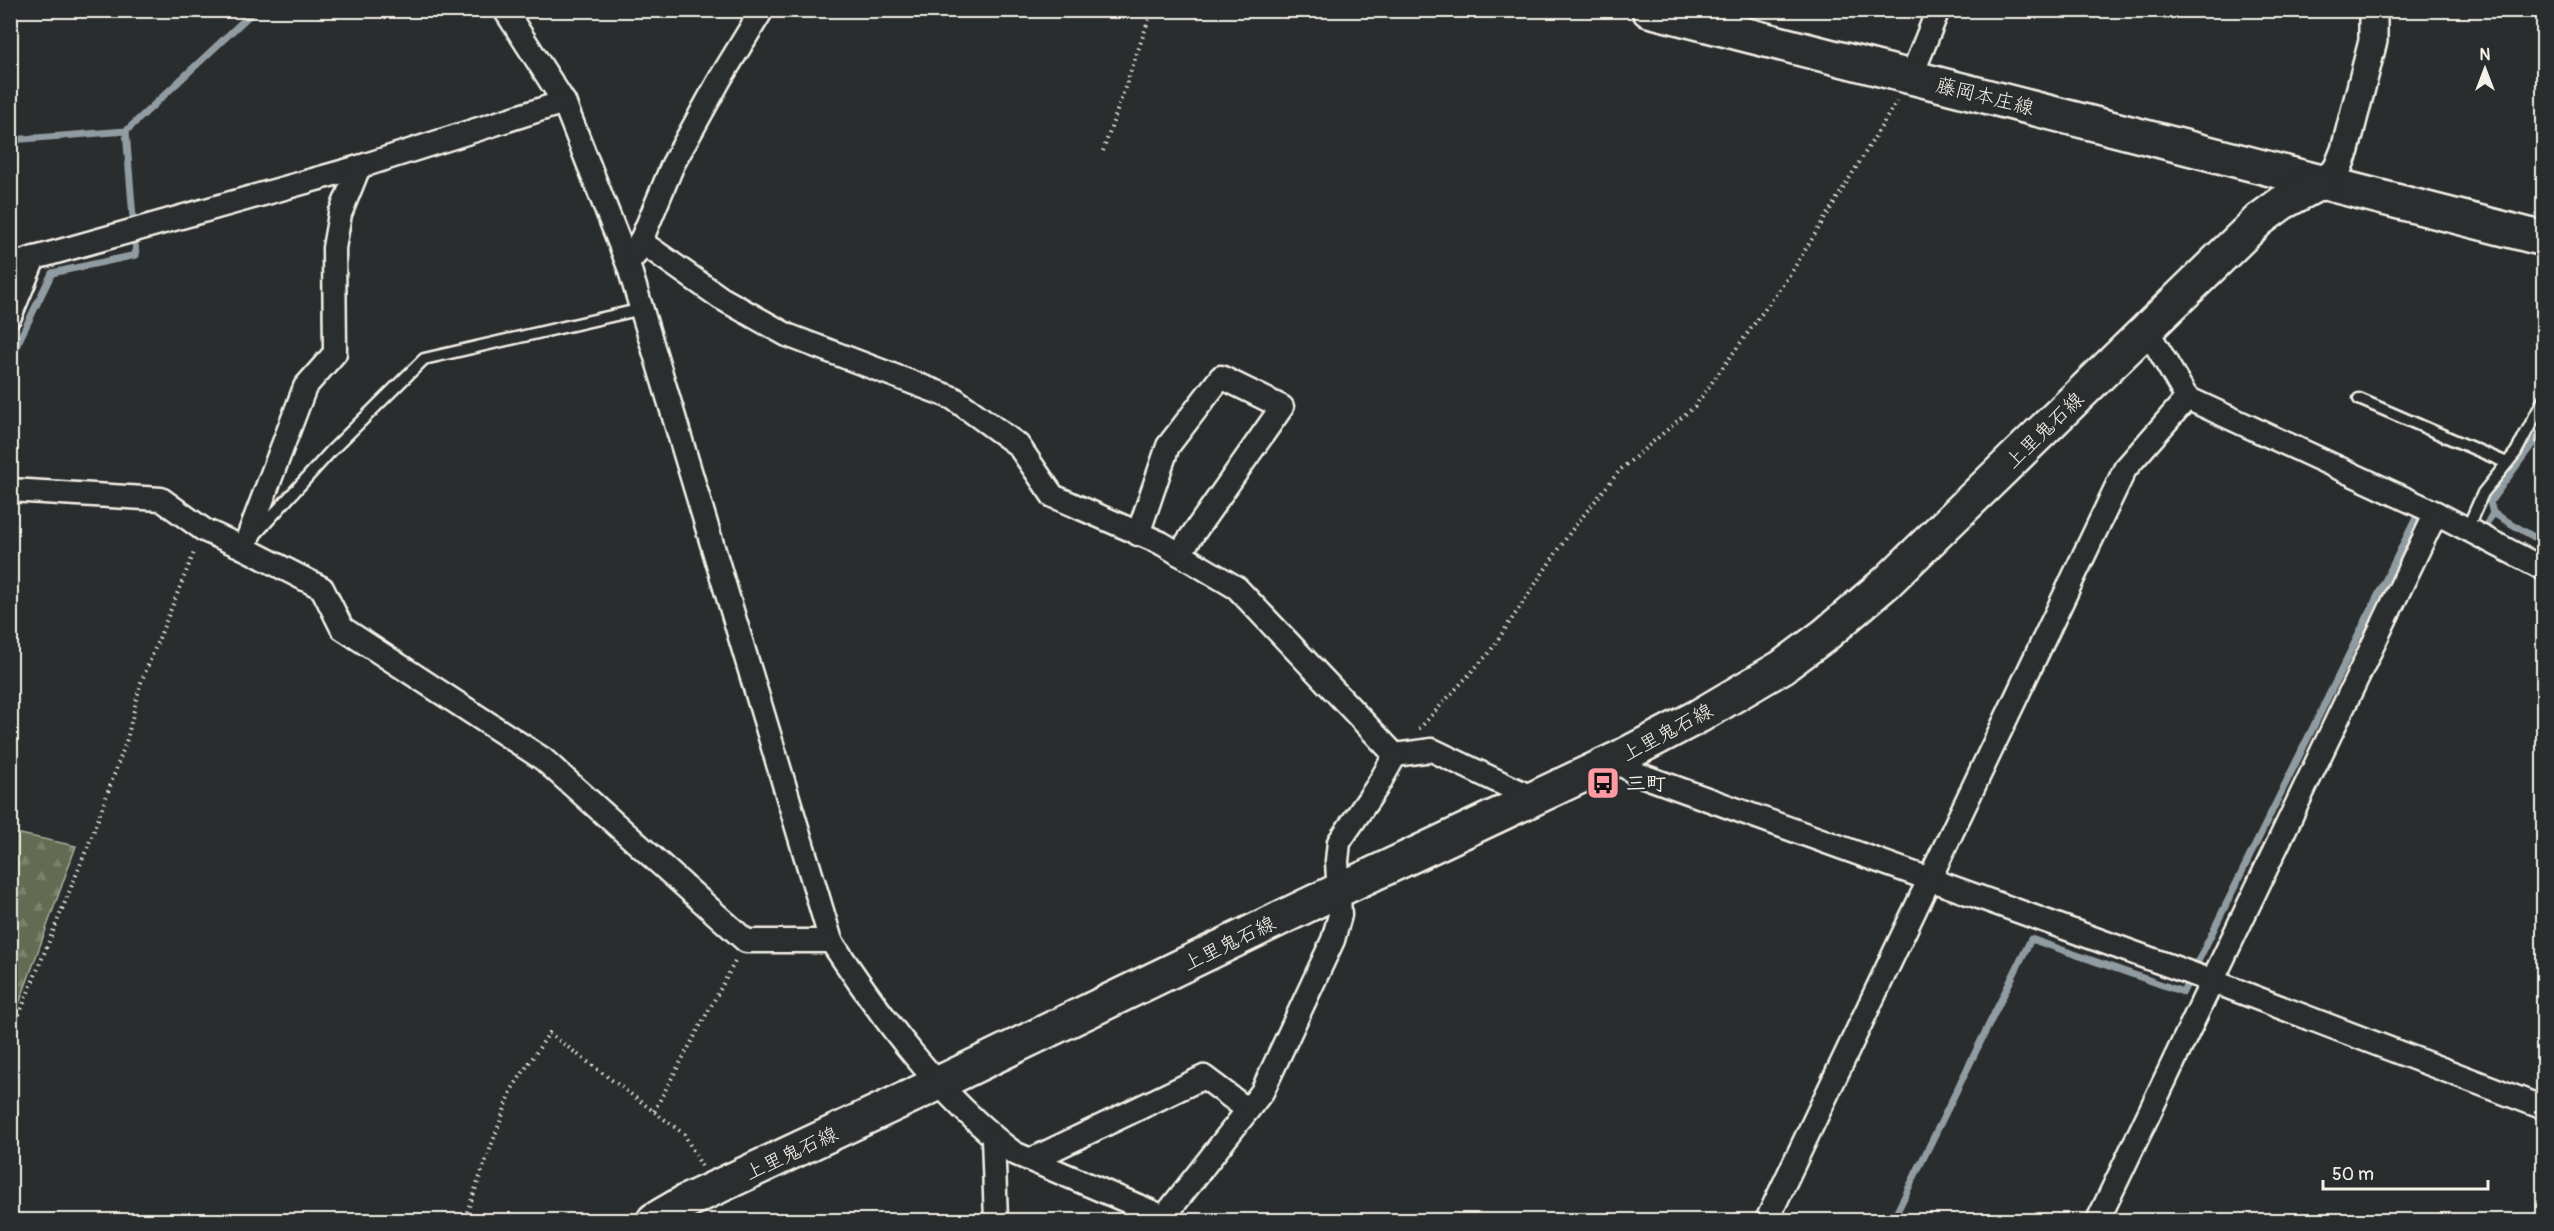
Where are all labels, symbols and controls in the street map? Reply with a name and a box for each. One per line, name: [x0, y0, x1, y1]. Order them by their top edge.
north arrow: [2455, 39, 2515, 99]
text: N: [2480, 45, 2491, 65]
street label: 藤岡本庄線: [1933, 72, 2036, 121]
street label: 上里鬼石線: [2000, 387, 2089, 474]
street label: 上里鬼石線: [1617, 698, 1717, 767]
bus stop icon: 三町: [1585, 765, 1621, 801]
place label: 三町: [1626, 771, 1666, 796]
street label: 上里鬼石線: [1179, 910, 1280, 977]
street label: 上里鬼石線: [741, 1121, 842, 1186]
scale bar: [2323, 1153, 2488, 1191]
text: 50 m: [2332, 1163, 2374, 1186]

